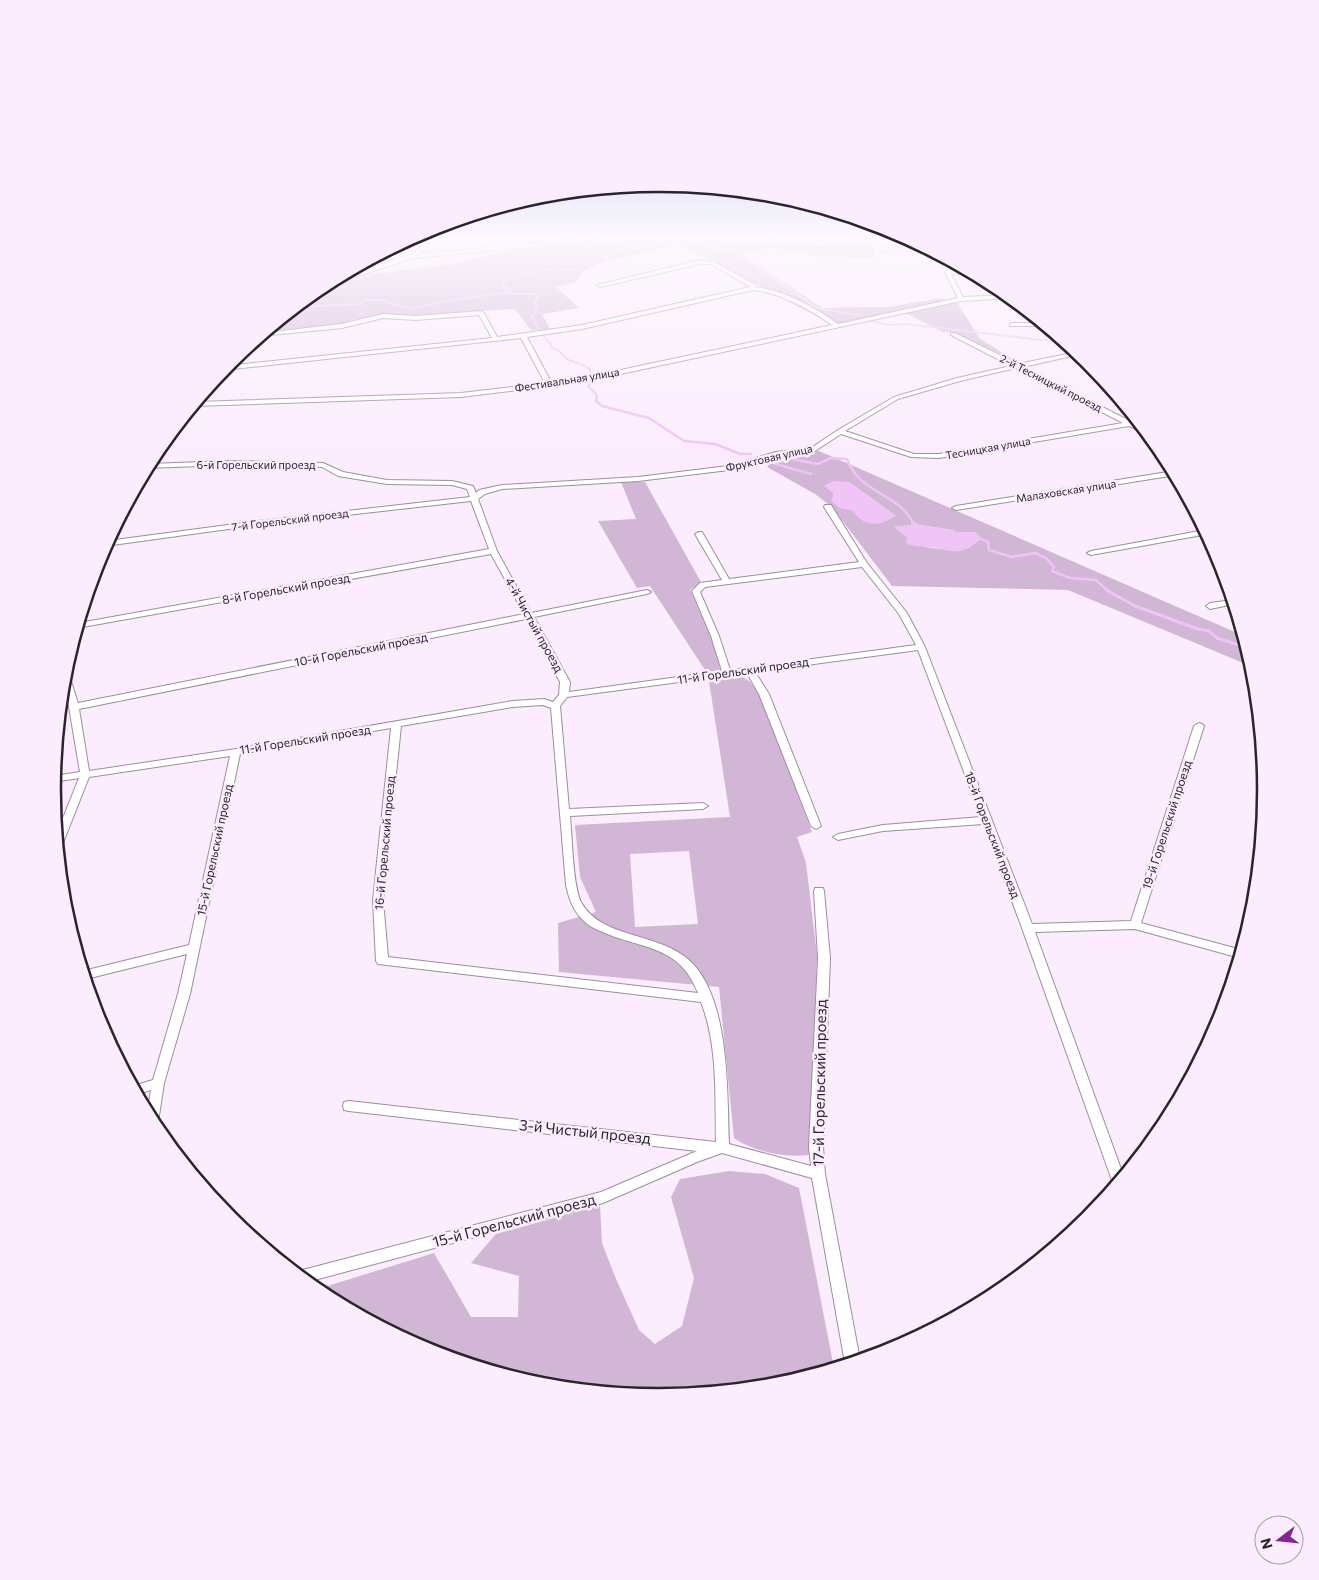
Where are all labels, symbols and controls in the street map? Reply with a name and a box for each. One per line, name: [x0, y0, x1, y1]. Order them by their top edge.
street label: 2-й Тесницкий проезд: [998, 351, 1105, 414]
street label: Фестивальная улица: [514, 365, 620, 394]
street label: Тесницкая улица: [944, 434, 1031, 461]
street label: Фруктовая улица: [724, 441, 813, 474]
street label: 6-й Горельский проезд: [197, 458, 316, 471]
street label: Малаховская улица: [1015, 476, 1117, 505]
street label: 7-й Горельский проезд: [231, 506, 350, 533]
street label: 8-й Горельский проезд: [221, 570, 351, 606]
street label: 4-й Чистый проезд: [503, 575, 567, 674]
street label: 10-й Горельский проезд: [293, 629, 429, 669]
street label: 11-й Горельский проезд: [676, 654, 809, 686]
street label: 11-й Горельский проезд: [238, 722, 371, 756]
street label: 19-й Горельский проезд: [1139, 758, 1194, 891]
street label: 18-й Горельский проезд: [962, 769, 1024, 900]
street label: 16-й Горельский проезд: [371, 775, 397, 911]
street label: 15-й Горельский проезд: [193, 783, 235, 917]
street label: 17-й Горельский проезд: [809, 999, 829, 1167]
street label: 3-й Чистый проезд: [518, 1115, 652, 1147]
street label: 15-й Горельский проезд: [430, 1190, 597, 1250]
north arrow: [1254, 1515, 1304, 1565]
text: N: [1256, 1536, 1276, 1551]

